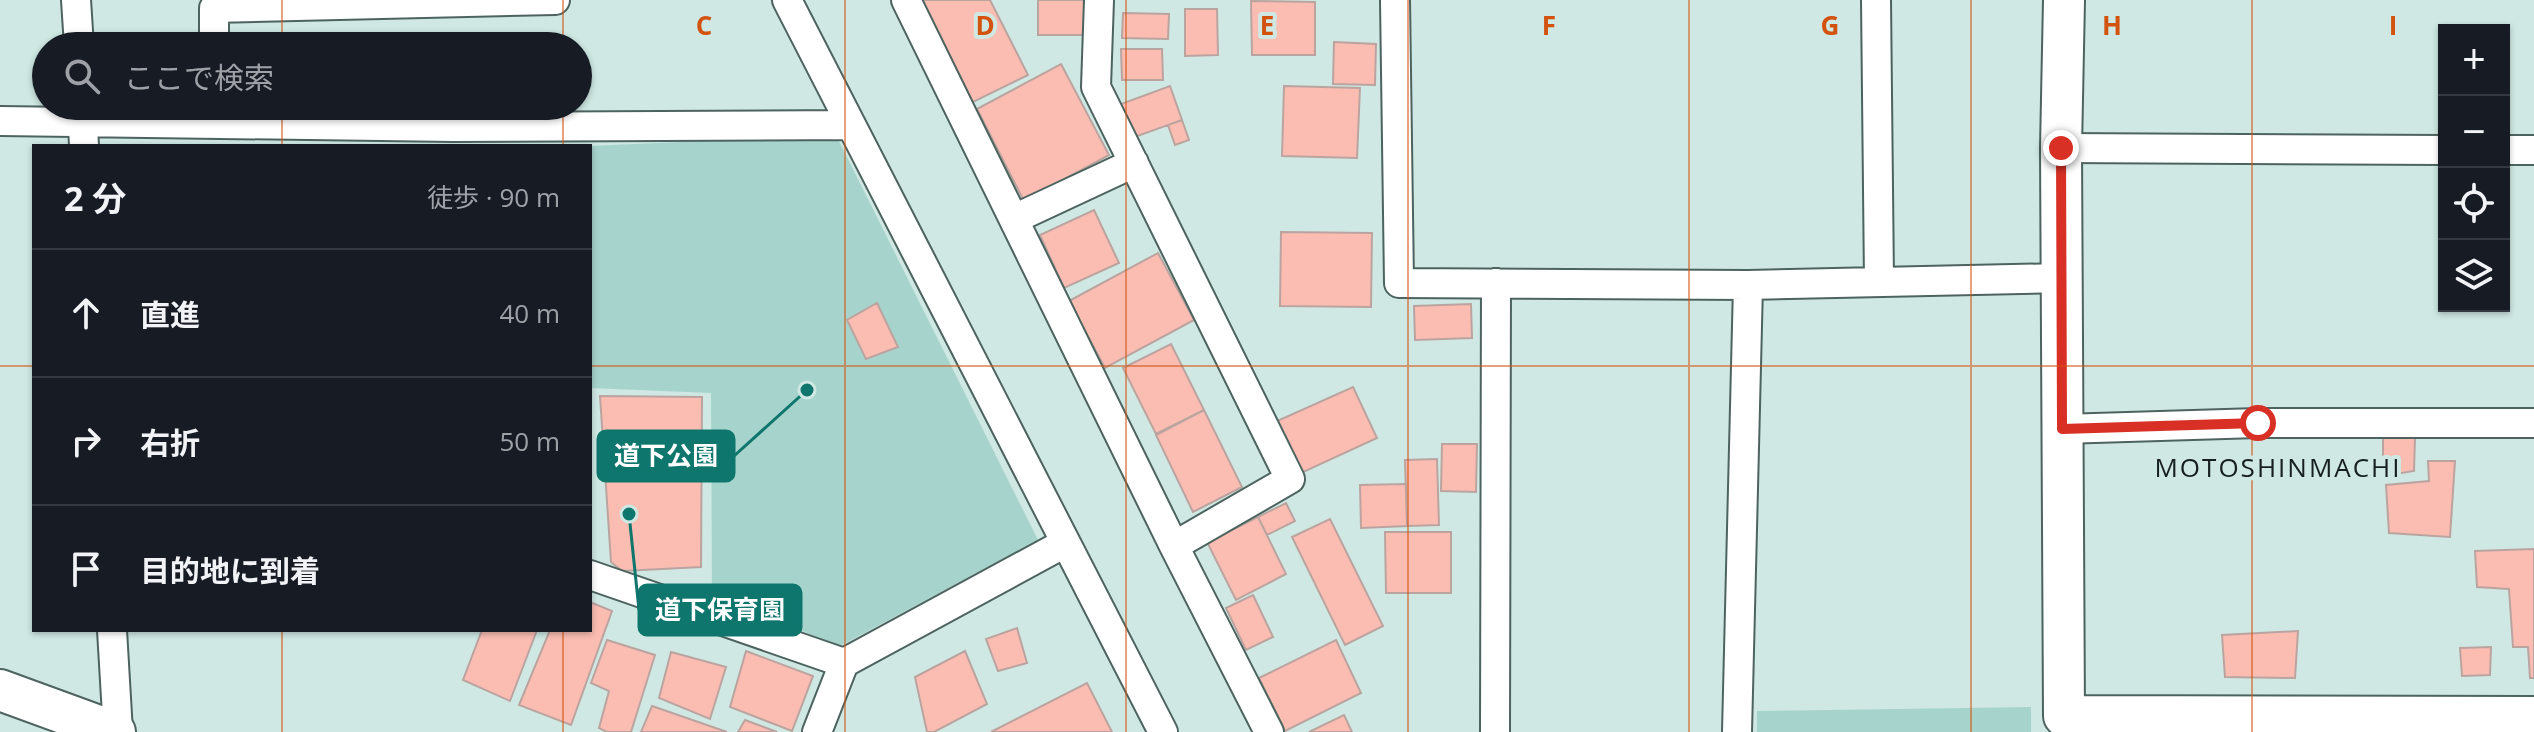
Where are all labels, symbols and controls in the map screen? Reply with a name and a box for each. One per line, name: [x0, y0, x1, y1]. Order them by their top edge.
text: C: [696, 7, 712, 43]
text: D: [975, 7, 995, 43]
text: E: [1260, 7, 1274, 43]
text: F: [1542, 7, 1556, 43]
text: G: [1821, 7, 1839, 43]
text: H: [2102, 7, 2122, 43]
text: I: [2389, 7, 2397, 43]
map controls: [2438, 24, 2510, 312]
button: +: [2438, 24, 2510, 96]
search box: [32, 32, 592, 120]
icon: search: [60, 54, 104, 98]
text: ここで検索: [124, 57, 274, 98]
button: −: [2438, 96, 2510, 168]
route end: [2043, 130, 2079, 166]
button: locate: [2438, 168, 2510, 240]
text: 2 分: [64, 175, 126, 221]
text: 徒歩 · 90 m: [427, 179, 560, 215]
button: layers: [2438, 240, 2510, 312]
icon: ahead: [64, 291, 108, 335]
text: 直進: [140, 294, 200, 335]
text: 40 m: [499, 295, 560, 331]
route start: [2240, 405, 2276, 441]
icon: right: [64, 419, 108, 463]
text: 右折: [140, 422, 200, 463]
text: 50 m: [499, 423, 560, 459]
callout: 道下公園: [598, 431, 734, 481]
text: 道下公園: [614, 437, 718, 473]
district label: MOTOSHINMACHI: [2154, 449, 2402, 485]
icon: arrive: [64, 547, 108, 591]
text: 目的地に到着: [140, 550, 320, 591]
callout: 道下保育園: [639, 585, 801, 635]
text: 道下保育園: [655, 591, 785, 627]

